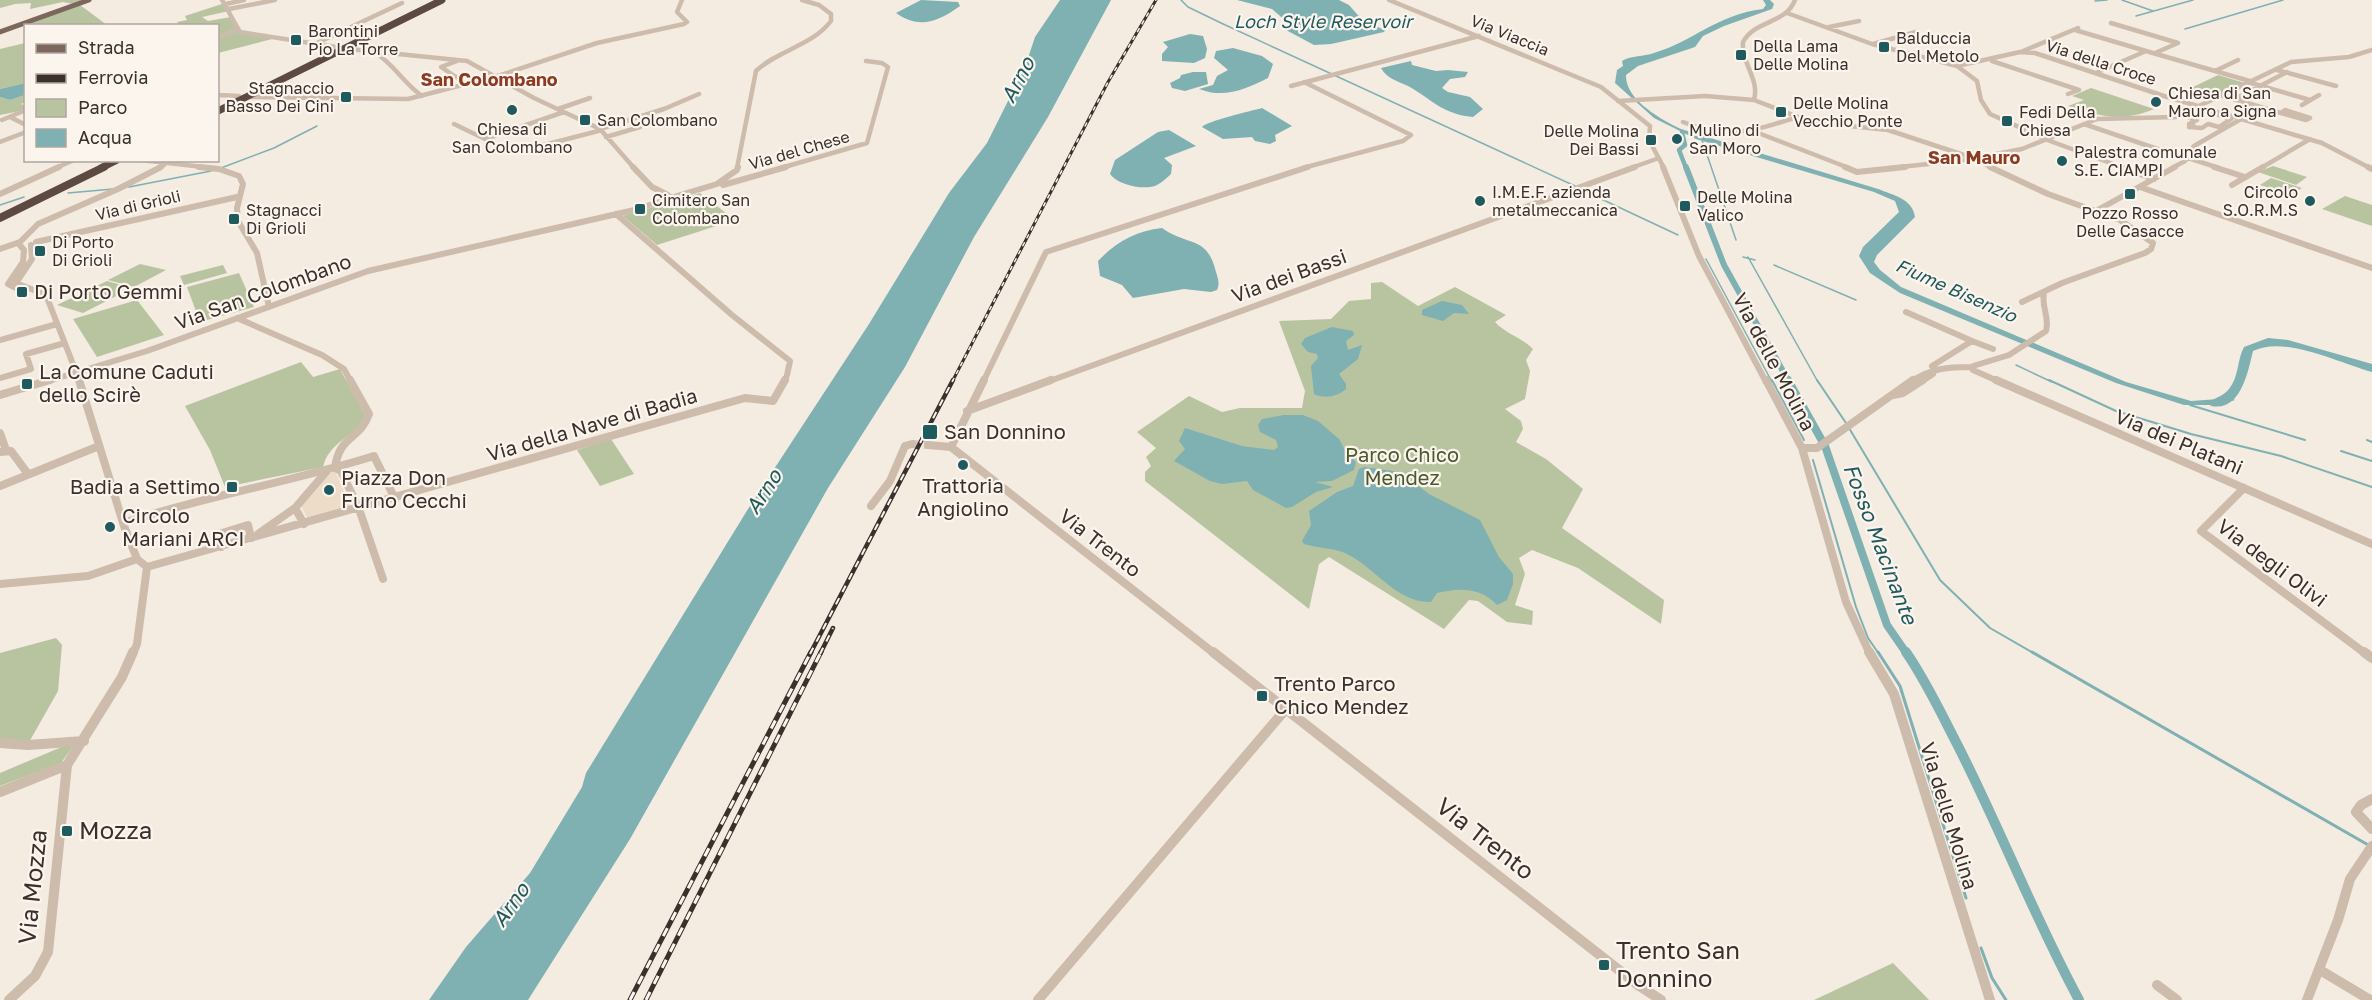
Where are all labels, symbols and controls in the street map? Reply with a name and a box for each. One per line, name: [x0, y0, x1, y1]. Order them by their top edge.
water label: Loch Style Reservoir: [1234, 10, 1415, 32]
street label: Via Viaccia: [1468, 10, 1552, 60]
place label: Barontini Pio La Torre: [308, 21, 398, 59]
legend: [24, 24, 219, 162]
place label: Balduccia Del Metolo: [1896, 28, 1979, 66]
marker: Barontini Pio La Torre: [289, 33, 303, 47]
street label: Via della Croce: [2043, 35, 2159, 89]
text: Strada: [78, 36, 135, 58]
place label: Della Lama Delle Molina: [1753, 36, 1849, 74]
marker: Balduccia Del Metolo: [1877, 40, 1891, 54]
marker: Della Lama Delle Molina: [1734, 48, 1748, 62]
water label: Arno: [994, 51, 1040, 107]
text: Ferrovia: [78, 66, 148, 88]
district label: San Colombano: [420, 68, 558, 90]
place label: Stagnaccio Basso Dei Cini: [226, 78, 334, 116]
place label: Chiesa di San Mauro a Signa: [2168, 83, 2276, 121]
marker: Stagnaccio Basso Dei Cini: [339, 90, 353, 104]
place label: Delle Molina Vecchio Ponte: [1793, 93, 1903, 131]
marker: Chiesa di San Mauro a Signa: [2149, 95, 2163, 109]
text: Parco: [78, 96, 127, 118]
place label: Fedi Della Chiesa: [2019, 102, 2096, 140]
marker: Chiesa di San Colombano: [505, 103, 519, 117]
marker: Delle Molina Vecchio Ponte: [1774, 105, 1788, 119]
place label: San Colombano: [597, 110, 718, 130]
marker: San Colombano: [578, 113, 592, 127]
marker: Fedi Della Chiesa: [2000, 114, 2014, 128]
place label: Chiesa di San Colombano: [452, 119, 572, 157]
place label: Mulino di San Moro: [1689, 120, 1761, 158]
place label: Delle Molina Dei Bassi: [1544, 121, 1639, 159]
text: Acqua: [78, 126, 132, 148]
street label: Via del Chese: [746, 126, 852, 174]
marker: Mulino di San Moro: [1670, 132, 1684, 146]
marker: Delle Molina Dei Bassi: [1644, 133, 1658, 147]
place label: Palestra comunale S.E. CIAMPI: [2074, 142, 2217, 180]
district label: San Mauro: [1928, 146, 2020, 168]
marker: Palestra comunale S.E. CIAMPI: [2055, 154, 2069, 168]
place label: I.M.E.F. azienda metalmeccanica: [1492, 182, 1618, 220]
place label: Circolo S.O.R.M.S: [2223, 182, 2298, 220]
street label: Via di Grioli: [93, 185, 183, 225]
place label: Delle Molina Valico: [1697, 187, 1793, 225]
marker: Pozzo Rosso Delle Casacce: [2123, 187, 2137, 201]
place label: Cimitero San Colombano: [652, 190, 750, 228]
marker: I.M.E.F. azienda metalmeccanica: [1473, 194, 1487, 208]
marker: Circolo S.O.R.M.S: [2303, 194, 2317, 208]
marker: Delle Molina Valico: [1678, 199, 1692, 213]
place label: Stagnacci Di Grioli: [246, 200, 322, 238]
marker: Cimitero San Colombano: [633, 202, 647, 216]
place label: Pozzo Rosso Delle Casacce: [2076, 203, 2184, 241]
marker: Stagnacci Di Grioli: [227, 212, 241, 226]
place label: Di Porto Di Grioli: [52, 232, 114, 270]
street label: Via dei Bassi: [1228, 243, 1349, 307]
marker: Di Porto Di Grioli: [33, 244, 47, 258]
street label: Via San Colombano: [171, 248, 354, 334]
water label: Fiume Bisenzio: [1893, 254, 2021, 327]
place label: Di Porto Gemmi: [34, 279, 183, 303]
marker: Di Porto Gemmi: [15, 285, 29, 299]
street label: Via delle Molina: [1728, 288, 1821, 435]
place label: La Comune Caduti dello Scirè: [39, 359, 214, 406]
marker: La Comune Caduti dello Scirè: [20, 377, 34, 391]
street label: Via della Nave di Badia: [484, 382, 700, 466]
street label: Via dei Platani: [2112, 403, 2247, 479]
place label: San Donnino: [944, 419, 1066, 443]
marker: San Donnino: [921, 423, 939, 441]
park label: Parco Chico Mendez: [1345, 442, 1459, 489]
marker: Trattoria Angiolino: [956, 458, 970, 472]
water label: Fosso Macinante: [1838, 460, 1924, 629]
water label: Arno: [739, 463, 788, 519]
place label: Piazza Don Furno Cecchi: [341, 465, 467, 512]
place label: Trattoria Angiolino: [917, 473, 1009, 520]
place label: Badia a Settimo: [70, 474, 220, 498]
marker: Badia a Settimo: [225, 480, 239, 494]
marker: Piazza Don Furno Cecchi: [322, 483, 336, 497]
place label: Circolo Mariani ARCI: [122, 503, 245, 550]
street label: Via Trento: [1055, 503, 1146, 582]
street label: Via degli Olivi: [2213, 513, 2332, 611]
marker: Circolo Mariani ARCI: [103, 520, 117, 534]
place label: Trento Parco Chico Mendez: [1274, 671, 1408, 718]
marker: Trento Parco Chico Mendez: [1255, 689, 1269, 703]
street label: Via delle Molina: [1916, 739, 1984, 892]
street label: Via Trento: [1431, 791, 1541, 885]
place label: Mozza: [79, 815, 152, 844]
marker: Mozza: [60, 824, 74, 838]
street label: Via Mozza: [11, 828, 52, 946]
water label: Arno: [486, 876, 535, 931]
place label: Trento San Donnino: [1616, 935, 1740, 992]
marker: Trento San Donnino: [1597, 958, 1611, 972]

